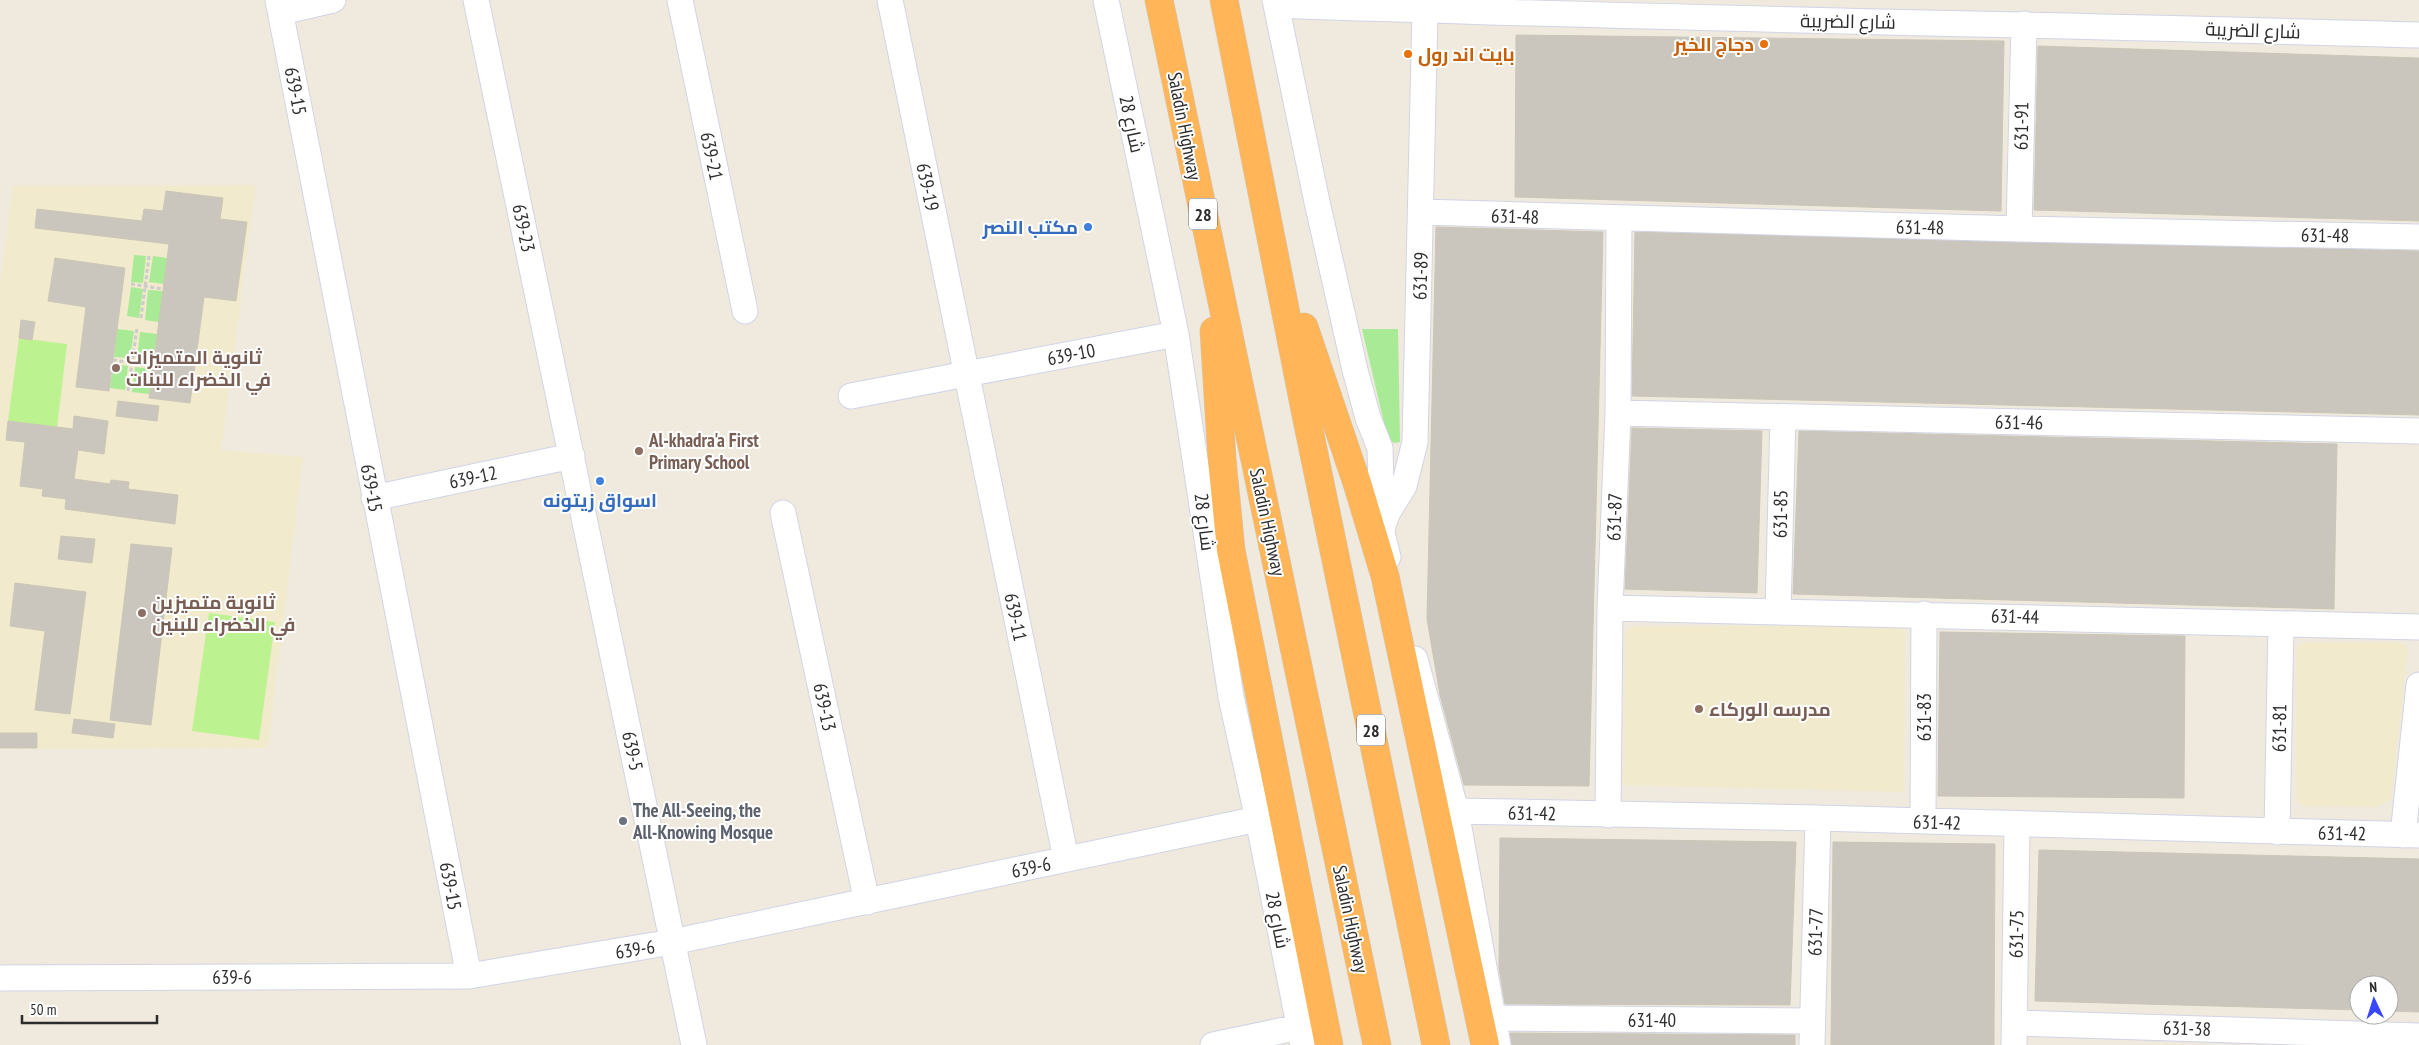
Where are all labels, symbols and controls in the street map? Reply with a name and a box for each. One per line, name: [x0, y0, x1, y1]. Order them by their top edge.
street label: شارع الضريبة: [1800, 8, 1896, 36]
street label: شارع الضريبة: [2205, 16, 2301, 46]
place label: دجاج الخير: [1673, 32, 1754, 58]
marker: دجاج الخير: [1758, 38, 1770, 50]
place label: بايت اند رول: [1418, 42, 1515, 67]
marker: بايت اند رول: [1402, 48, 1414, 60]
street label: 639-15: [280, 65, 312, 117]
street label: Saladin Highway: [1163, 70, 1207, 183]
street label: شارع 28: [1112, 93, 1150, 155]
street label: 631-91: [2009, 102, 2033, 150]
street label: 639-21: [695, 130, 729, 182]
street label: 639-19: [911, 161, 945, 213]
road number: 28: [1189, 198, 1217, 230]
street label: 639-23: [507, 202, 541, 254]
street label: 631-48: [1490, 203, 1540, 229]
place label: مكتب النصر: [981, 215, 1078, 239]
street label: 631-48: [1896, 215, 1944, 239]
marker: مكتب النصر: [1082, 221, 1094, 233]
street label: 631-48: [2301, 223, 2349, 247]
street label: 631-89: [1407, 251, 1433, 301]
street label: 639-10: [1045, 338, 1097, 370]
place label: ثانوية المتميزات في الخضراء للبنات: [126, 345, 271, 395]
marker: ثانوية المتميزات في الخضراء للبنات: [110, 362, 122, 374]
street label: 631-46: [1995, 410, 2043, 434]
place label: Al-khadra'a First Primary School: [648, 428, 759, 474]
marker: Al-khadra'a First Primary School: [633, 445, 645, 457]
street label: 639-12: [447, 460, 499, 494]
street label: 639-15: [356, 462, 388, 514]
street label: Saladin Highway: [1245, 466, 1291, 579]
marker: اسواق زيتونه: [594, 475, 606, 487]
place label: اسواق زيتونه: [543, 488, 657, 513]
street label: 631-85: [1768, 490, 1792, 538]
street label: شارع 28: [1188, 492, 1220, 552]
street label: 631-87: [1601, 492, 1627, 542]
place label: ثانوية متميزين في الخضراء للبنين: [152, 590, 295, 640]
street label: 639-11: [999, 591, 1033, 643]
street label: 631-44: [1990, 603, 2040, 629]
marker: ثانوية متميزين في الخضراء للبنين: [136, 607, 148, 619]
street label: 639-13: [808, 681, 842, 733]
street label: 631-83: [1912, 693, 1936, 741]
place label: مدرسه الوركاء: [1709, 697, 1831, 721]
marker: مدرسه الوركاء: [1693, 703, 1705, 715]
street label: 631-81: [2267, 704, 2291, 752]
road number: 28: [1357, 714, 1385, 746]
street label: 639-5: [617, 729, 649, 773]
place label: The All-Seeing, the All-Knowing Mosque: [632, 798, 773, 844]
street label: 631-42: [1508, 801, 1556, 825]
street label: 631-42: [1912, 809, 1962, 835]
marker: The All-Seeing, the All-Knowing Mosque: [617, 815, 629, 827]
street label: 631-42: [2318, 821, 2366, 845]
street label: 639-6: [1009, 851, 1053, 883]
street label: 639-15: [435, 860, 467, 912]
street label: Saladin Highway: [1328, 863, 1374, 976]
street label: شارع 28: [1259, 889, 1295, 951]
street label: 631-77: [1802, 907, 1828, 957]
street label: 631-75: [2004, 910, 2028, 958]
street label: 639-6: [614, 934, 656, 964]
street label: 639-6: [212, 965, 252, 989]
north arrow: [2349, 975, 2399, 1025]
text: N: [2369, 978, 2377, 996]
scale bar: [22, 992, 158, 1024]
text: 50 m: [30, 1000, 56, 1019]
street label: 631-40: [1628, 1008, 1676, 1032]
street label: 631-38: [2162, 1015, 2212, 1041]

